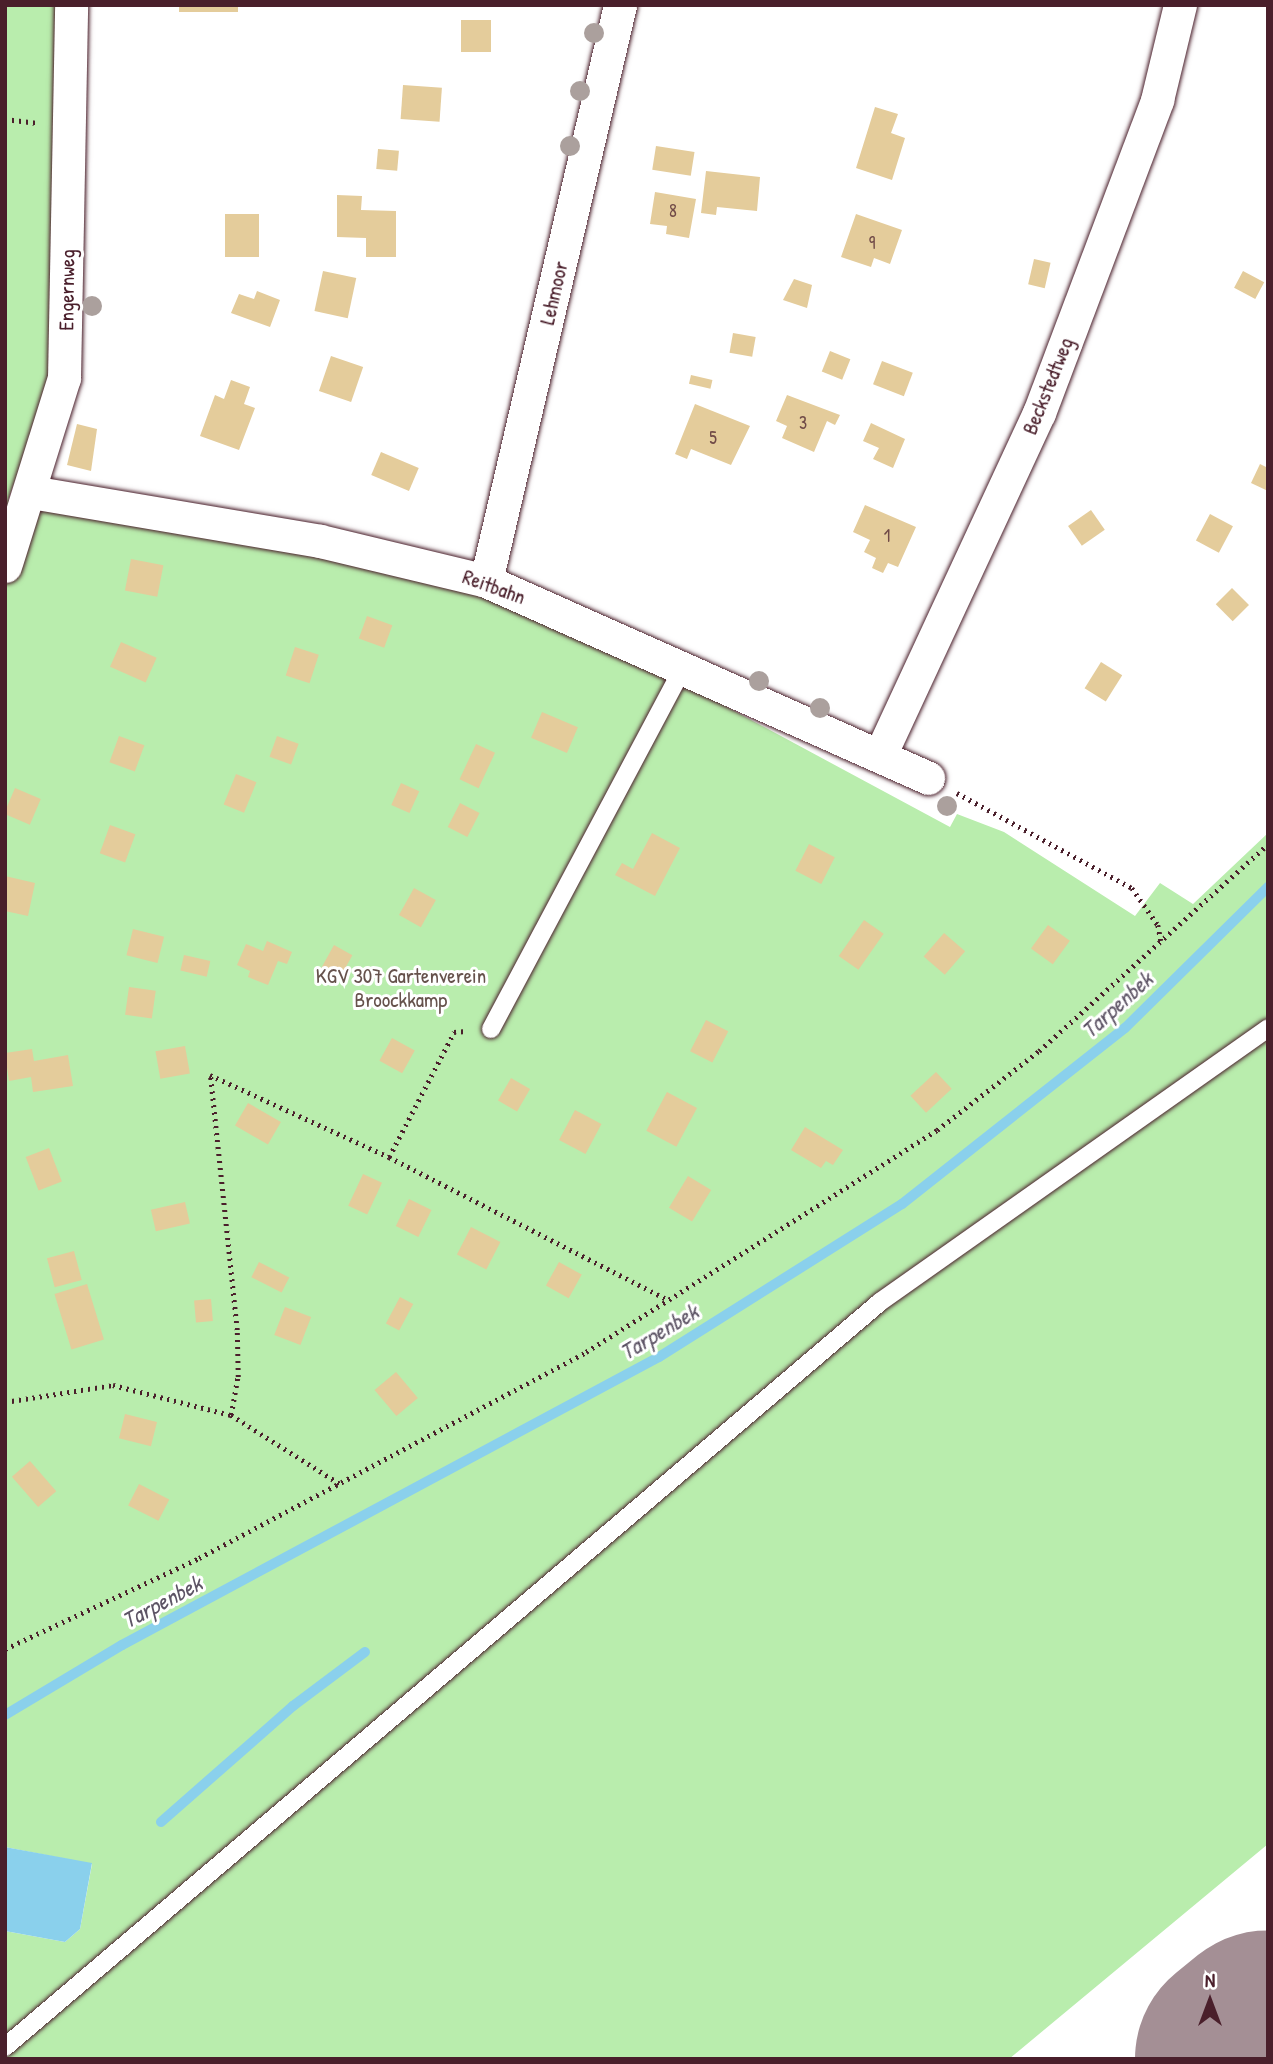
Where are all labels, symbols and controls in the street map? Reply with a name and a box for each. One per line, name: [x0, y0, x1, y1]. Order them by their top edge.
house number: 8: [669, 200, 677, 222]
house number: 9: [869, 232, 875, 254]
street label: Engernweg: [54, 249, 80, 331]
street label: Lehmoor: [534, 259, 574, 327]
street label: Beckstedtweg: [1017, 334, 1079, 438]
house number: 3: [799, 412, 807, 434]
house number: 5: [709, 427, 717, 449]
house number: 1: [884, 525, 890, 547]
street label: Reitbahn: [459, 564, 529, 610]
park label: KGV 307 Gartenverein Broockkamp: [316, 963, 486, 1013]
water label: Tarpenbek: [1076, 966, 1158, 1044]
water label: Tarpenbek: [615, 1298, 703, 1366]
water label: Tarpenbek: [117, 1570, 207, 1634]
north arrow: [1175, 1966, 1245, 2036]
text: N: [1205, 1967, 1215, 1993]

